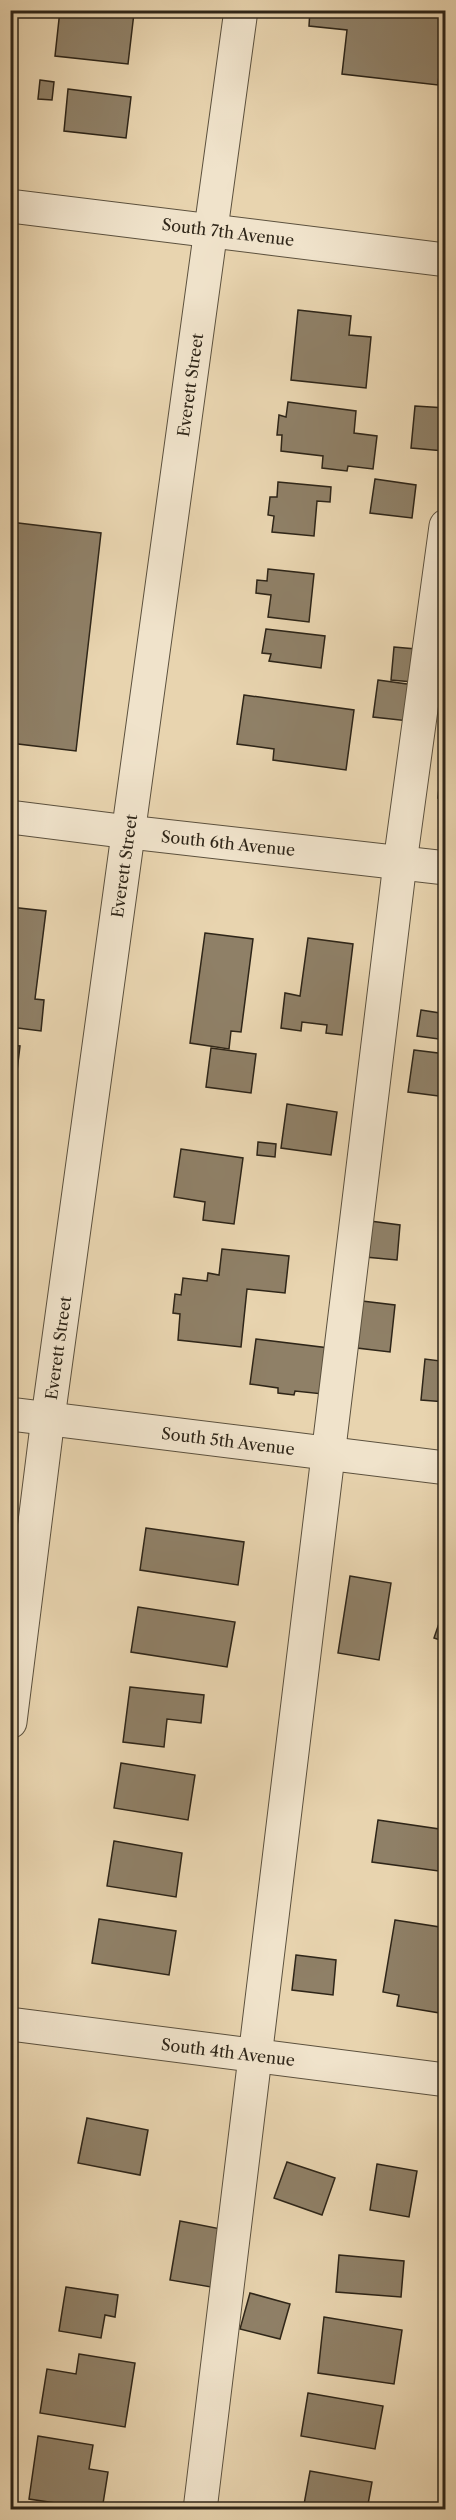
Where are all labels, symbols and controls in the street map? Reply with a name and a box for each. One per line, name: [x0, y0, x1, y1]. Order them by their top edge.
street label: South 7th Avenue: [161, 214, 295, 250]
street label: Everett Street: [173, 331, 207, 438]
street label: Everett Street: [107, 812, 141, 919]
street label: South 6th Avenue: [160, 826, 296, 860]
street label: Everett Street: [41, 1294, 75, 1401]
street label: South 5th Avenue: [160, 1423, 296, 1459]
street label: South 4th Avenue: [160, 2034, 296, 2070]

